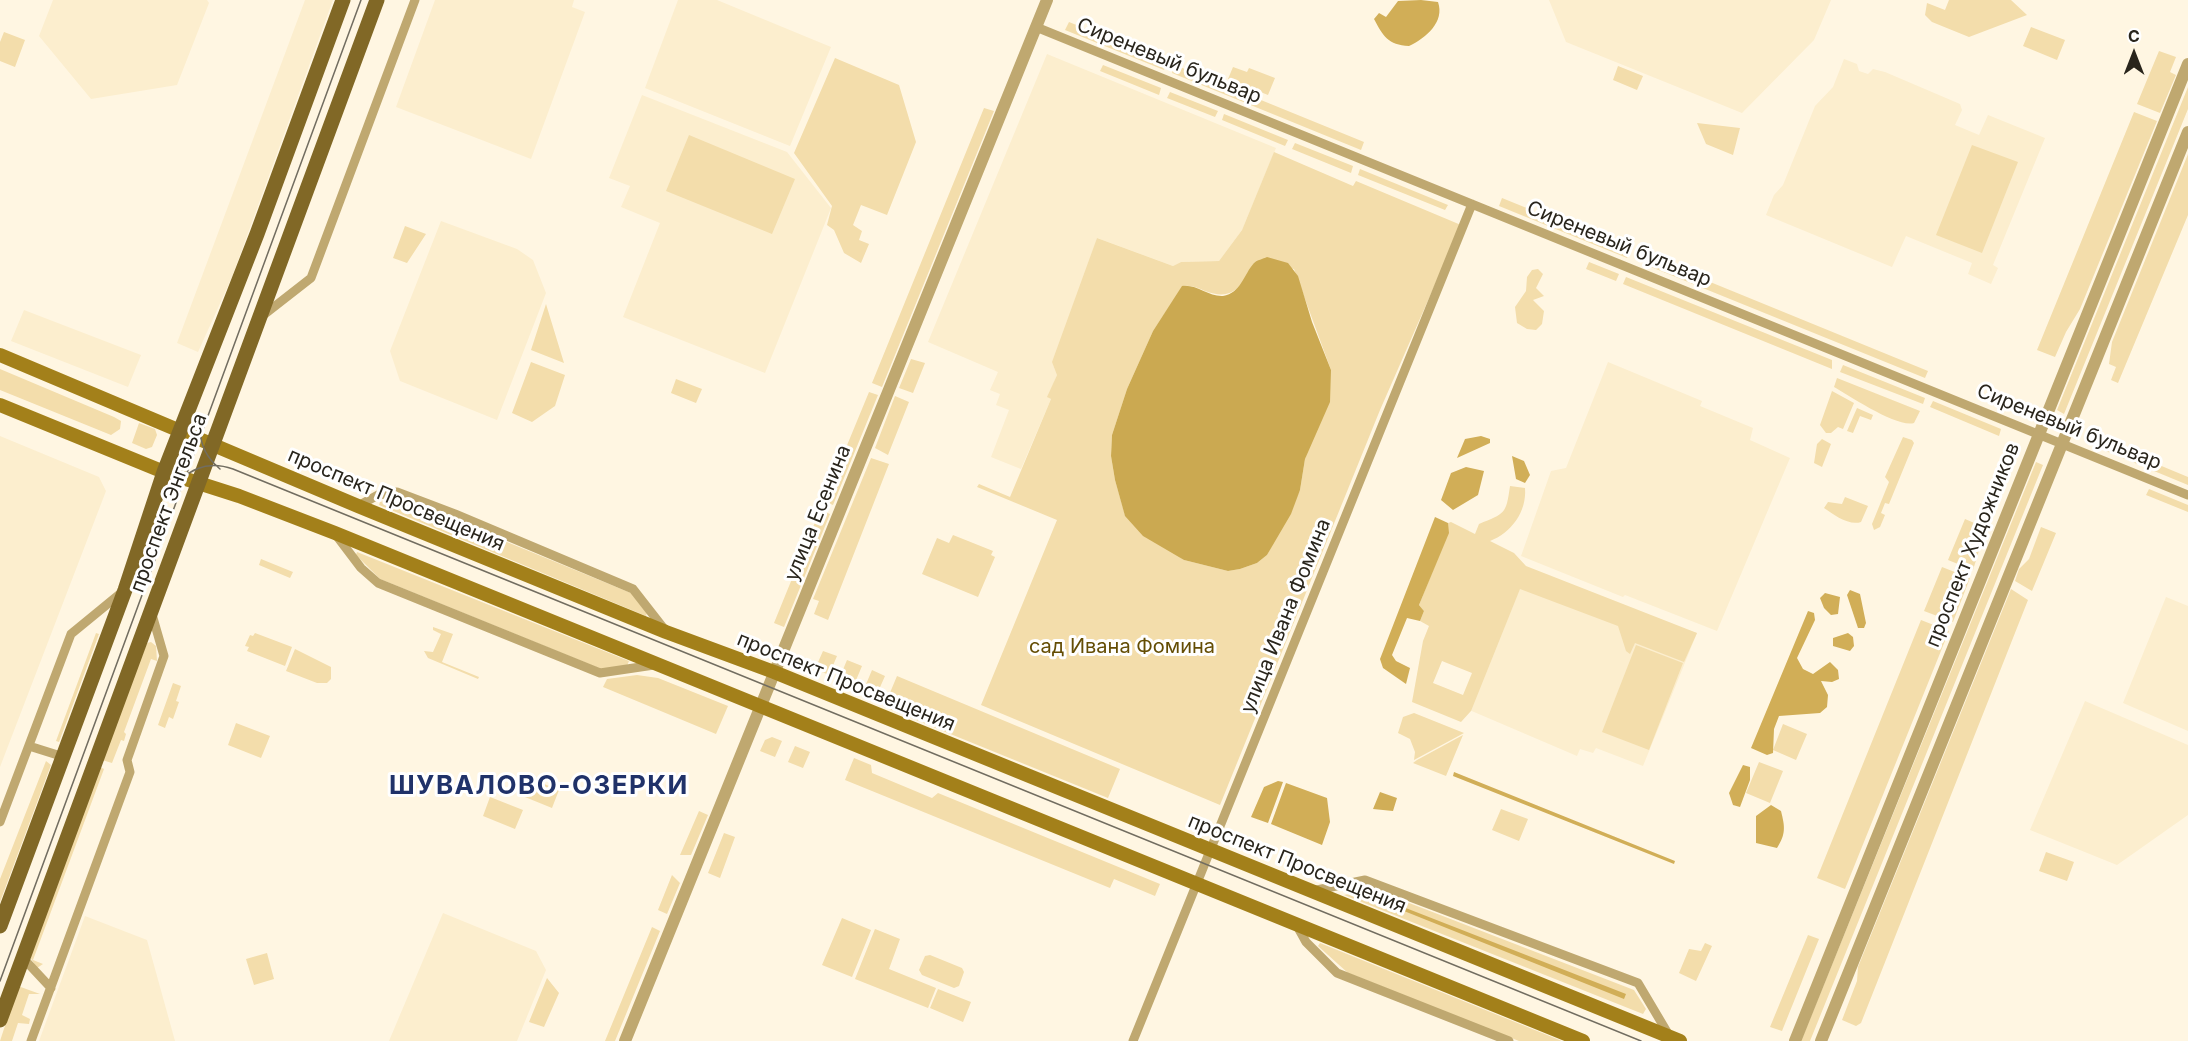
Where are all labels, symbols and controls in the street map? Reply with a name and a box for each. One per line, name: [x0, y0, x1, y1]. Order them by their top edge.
street label: Сиреневый бульвар: [1073, 13, 1265, 109]
north arrow: [2104, 24, 2164, 84]
text: С: [2128, 26, 2140, 46]
street label: Сиреневый бульвар: [1523, 196, 1715, 292]
street label: Сиреневый бульвар: [1973, 379, 2165, 475]
street label: проспект Энгельса: [125, 410, 213, 596]
street label: проспект Художников: [1921, 439, 2025, 651]
street label: улица Есенина: [780, 442, 856, 584]
street label: проспект Просвещения: [284, 443, 508, 557]
street label: улица Ивана Фомина: [1236, 515, 1336, 717]
street label: проспект Просвещения: [733, 627, 959, 737]
park label: сад Ивана Фомина: [1029, 635, 1215, 659]
district label: ШУВАЛОВО-ОЗЕРКИ: [389, 770, 689, 802]
street label: проспект Просвещения: [1184, 809, 1410, 919]

